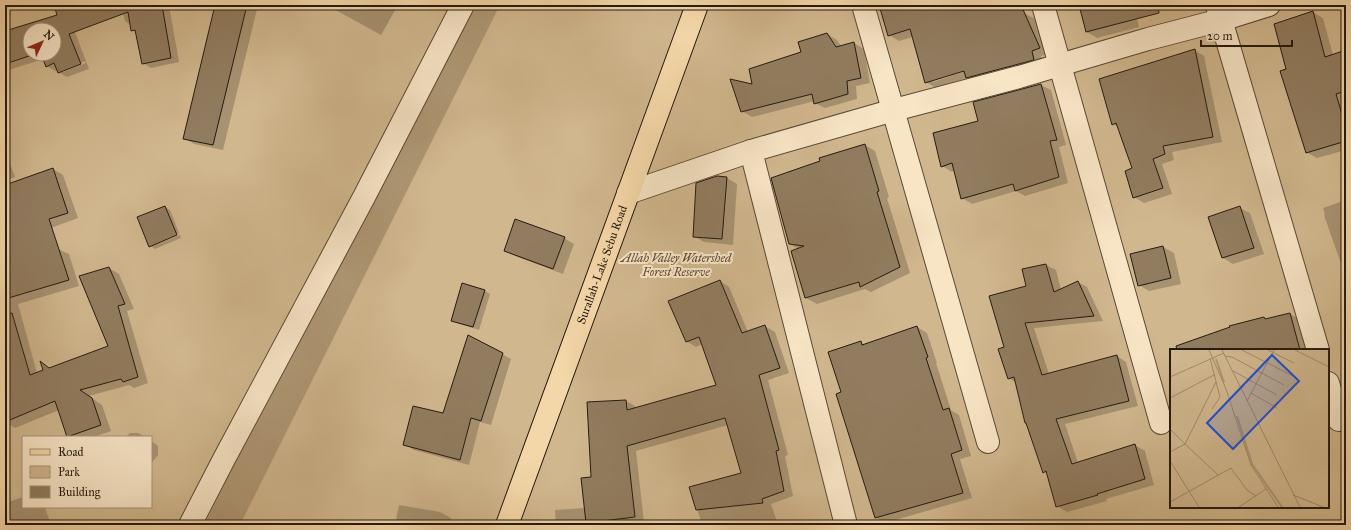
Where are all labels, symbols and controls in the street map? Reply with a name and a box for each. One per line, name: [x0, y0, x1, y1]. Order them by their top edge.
north arrow: [22, 22, 62, 62]
scale bar: [1201, 22, 1292, 48]
text: N: [41, 28, 57, 44]
text: 20 m: [1207, 29, 1233, 43]
street label: Surallah-Lake Sebu Road: [574, 204, 630, 326]
park label: Allah Valley Watershed Forest Reserve: [619, 251, 732, 279]
inset map: [1170, 349, 1329, 508]
legend: [22, 436, 152, 508]
text: Road: [58, 445, 84, 459]
text: Park: [58, 465, 80, 479]
text: Building: [58, 485, 101, 500]

